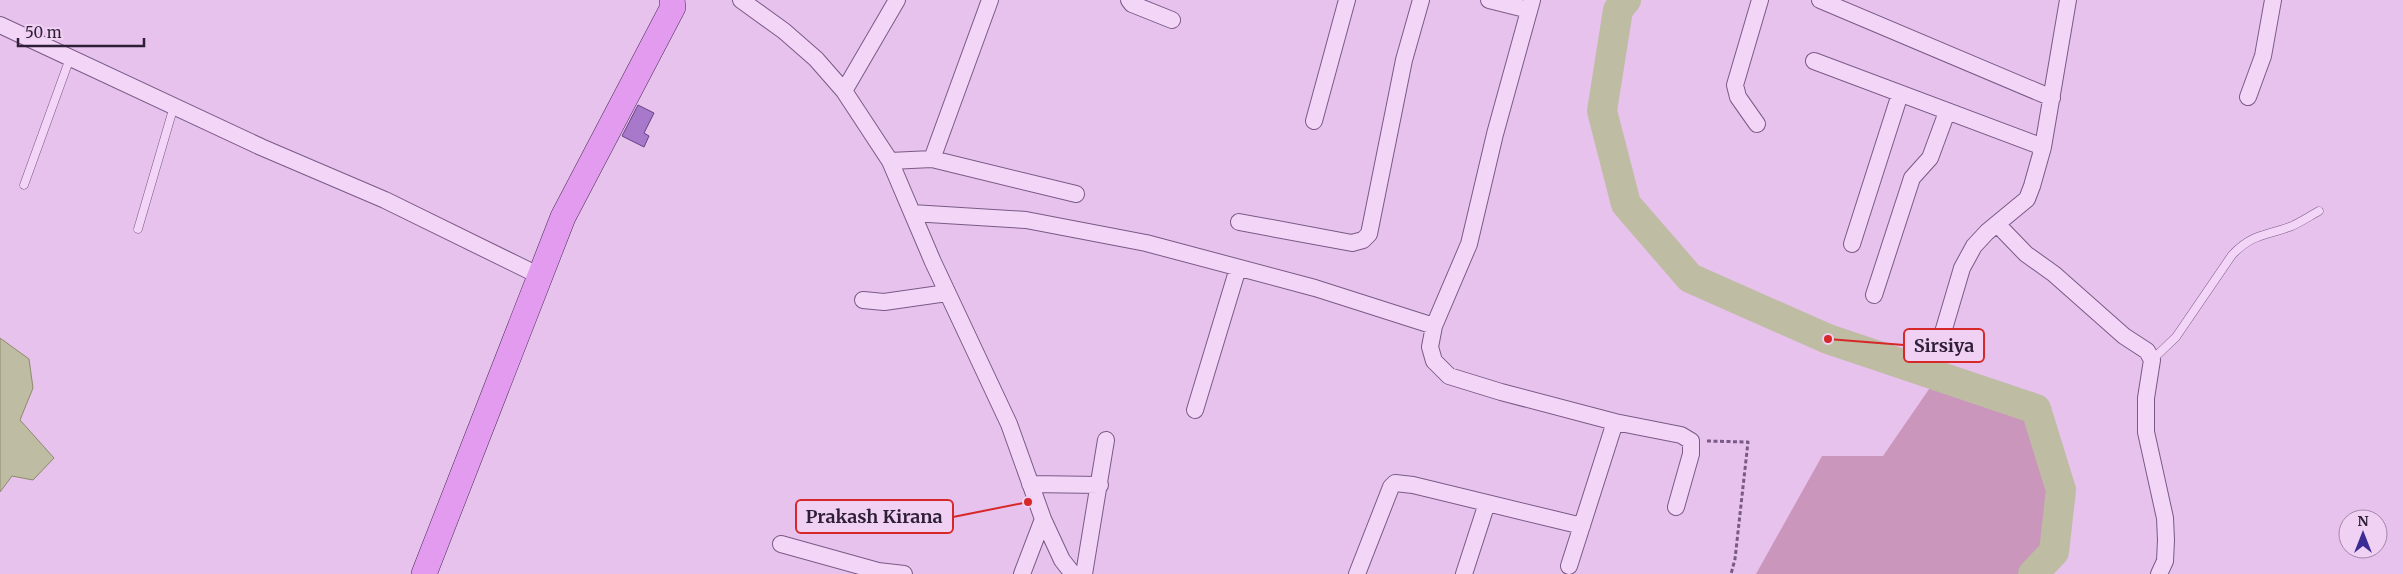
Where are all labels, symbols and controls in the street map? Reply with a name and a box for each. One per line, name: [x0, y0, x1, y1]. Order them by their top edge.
scale bar: [18, 15, 144, 47]
text: 50 m: [25, 23, 62, 42]
callout: Sirsiya: [1904, 329, 1984, 362]
text: Sirsiya: [1914, 334, 1974, 357]
callout: Prakash Kirana: [796, 500, 953, 533]
text: Prakash Kirana: [805, 505, 943, 528]
north arrow: [2338, 509, 2388, 559]
text: N: [2357, 512, 2369, 530]

